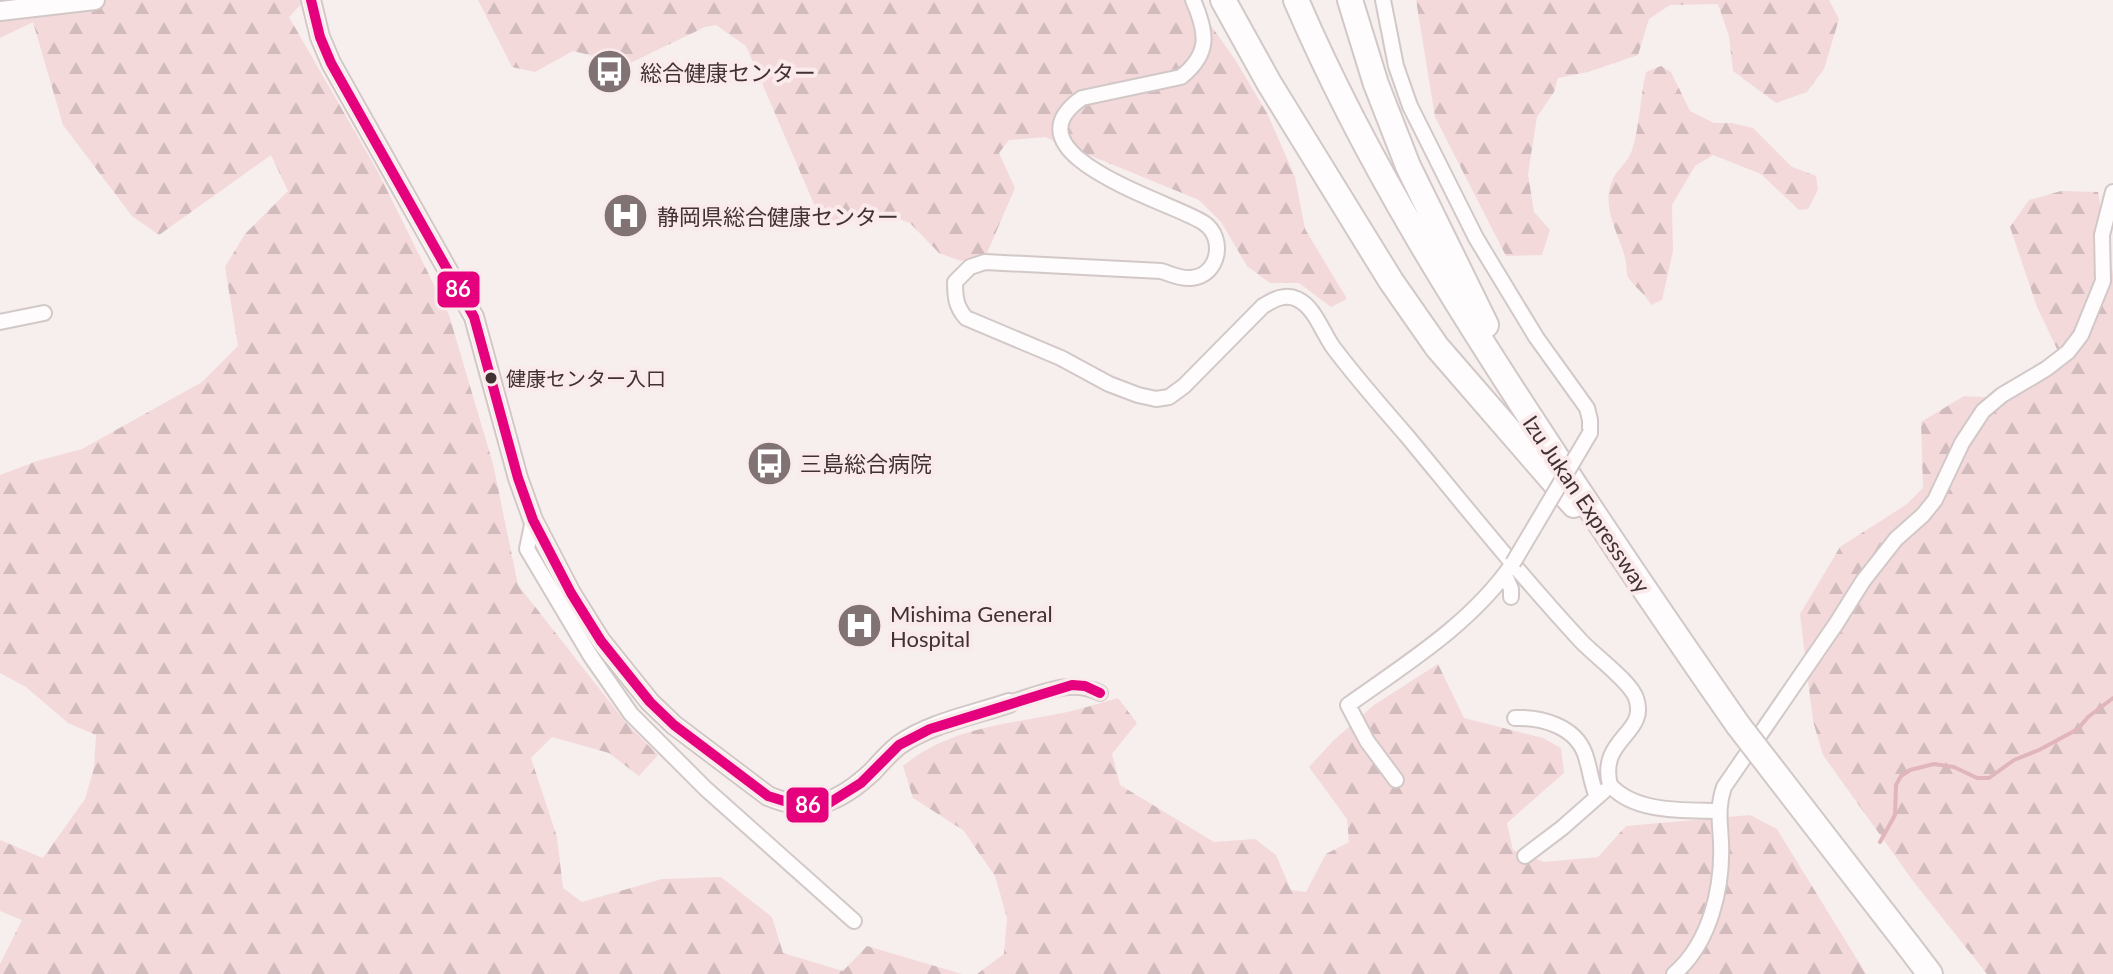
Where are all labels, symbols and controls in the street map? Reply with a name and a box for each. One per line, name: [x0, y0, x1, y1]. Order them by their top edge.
bus stop icon: 総合健康センター: [585, 48, 633, 96]
place label: 総合健康センター: [640, 59, 816, 86]
hospital icon: 静岡県総合健康センター: [602, 192, 650, 240]
place label: 静岡県総合健康センター: [657, 203, 899, 230]
line badge: 86: [436, 270, 481, 309]
text: 86: [445, 275, 471, 302]
place label: 健康センター入口: [506, 366, 666, 390]
marker: 健康センター入口: [483, 370, 499, 386]
street label: Izu Jukan Expressway: [1518, 410, 1657, 598]
bus stop icon: 三島総合病院: [745, 439, 793, 487]
place label: 三島総合病院: [800, 450, 932, 477]
place label: Mishima General Hospital: [890, 600, 1053, 652]
hospital icon: Mishima General Hospital: [835, 602, 883, 650]
line badge: 86: [785, 786, 830, 824]
text: 86: [795, 791, 821, 818]

